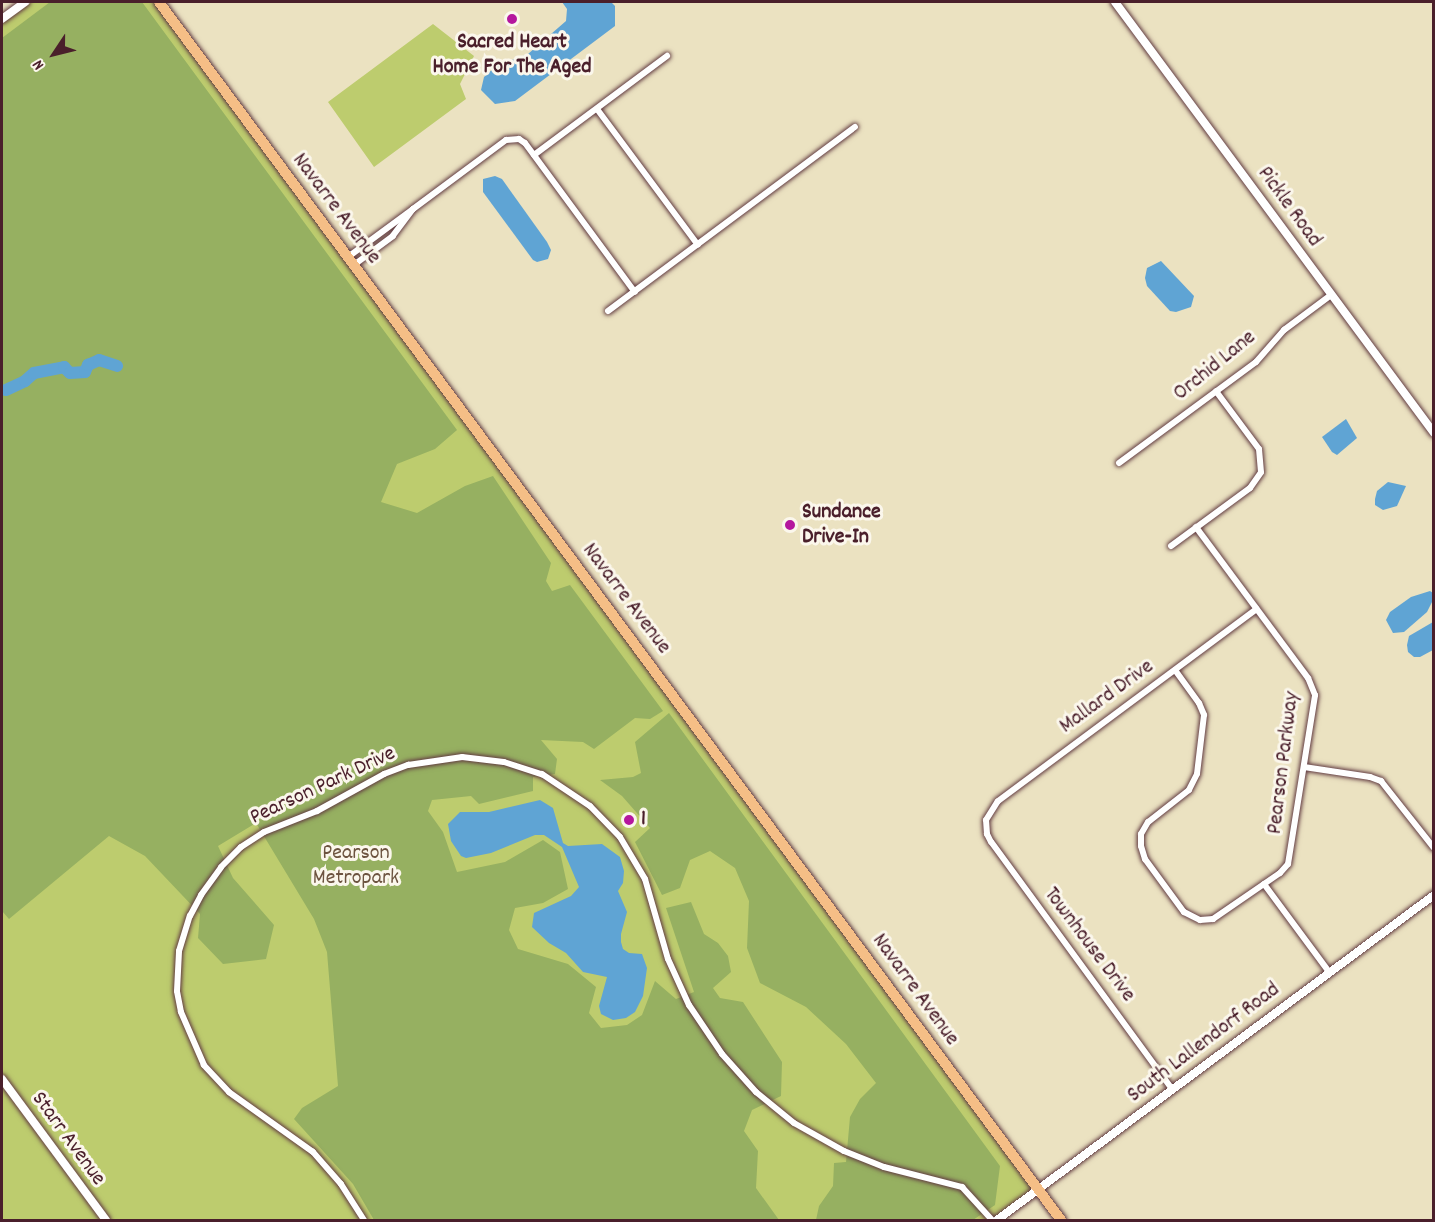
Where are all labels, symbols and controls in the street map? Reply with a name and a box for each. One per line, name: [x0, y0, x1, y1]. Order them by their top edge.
marker: Sacred Heart Home For The Aged: [505, 12, 519, 26]
north arrow: [24, 24, 84, 84]
place label: Sacred Heart Home For The Aged: [433, 29, 591, 80]
text: N: [27, 55, 51, 74]
street label: Navarre Avenue: [286, 148, 386, 270]
street label: Pickle Road: [1251, 162, 1327, 252]
street label: Orchid Lane: [1169, 325, 1261, 407]
place label: Sundance Drive-In: [802, 499, 881, 550]
marker: Sundance Drive-In: [783, 518, 797, 532]
street label: Navarre Avenue: [576, 538, 676, 660]
street label: Mallard Drive: [1055, 654, 1159, 740]
street label: Pearson Parkway: [1262, 690, 1306, 836]
street label: Pearson Park Drive: [246, 741, 400, 831]
place label: 1: [641, 807, 646, 833]
marker: 1: [622, 813, 636, 827]
park label: Pearson Metropark: [313, 840, 399, 891]
street label: Townhouse Drive: [1037, 882, 1141, 1008]
street label: Navarre Avenue: [866, 929, 964, 1051]
street label: South Lallendorf Road: [1123, 977, 1285, 1109]
street label: Starr Avenue: [25, 1087, 111, 1191]

